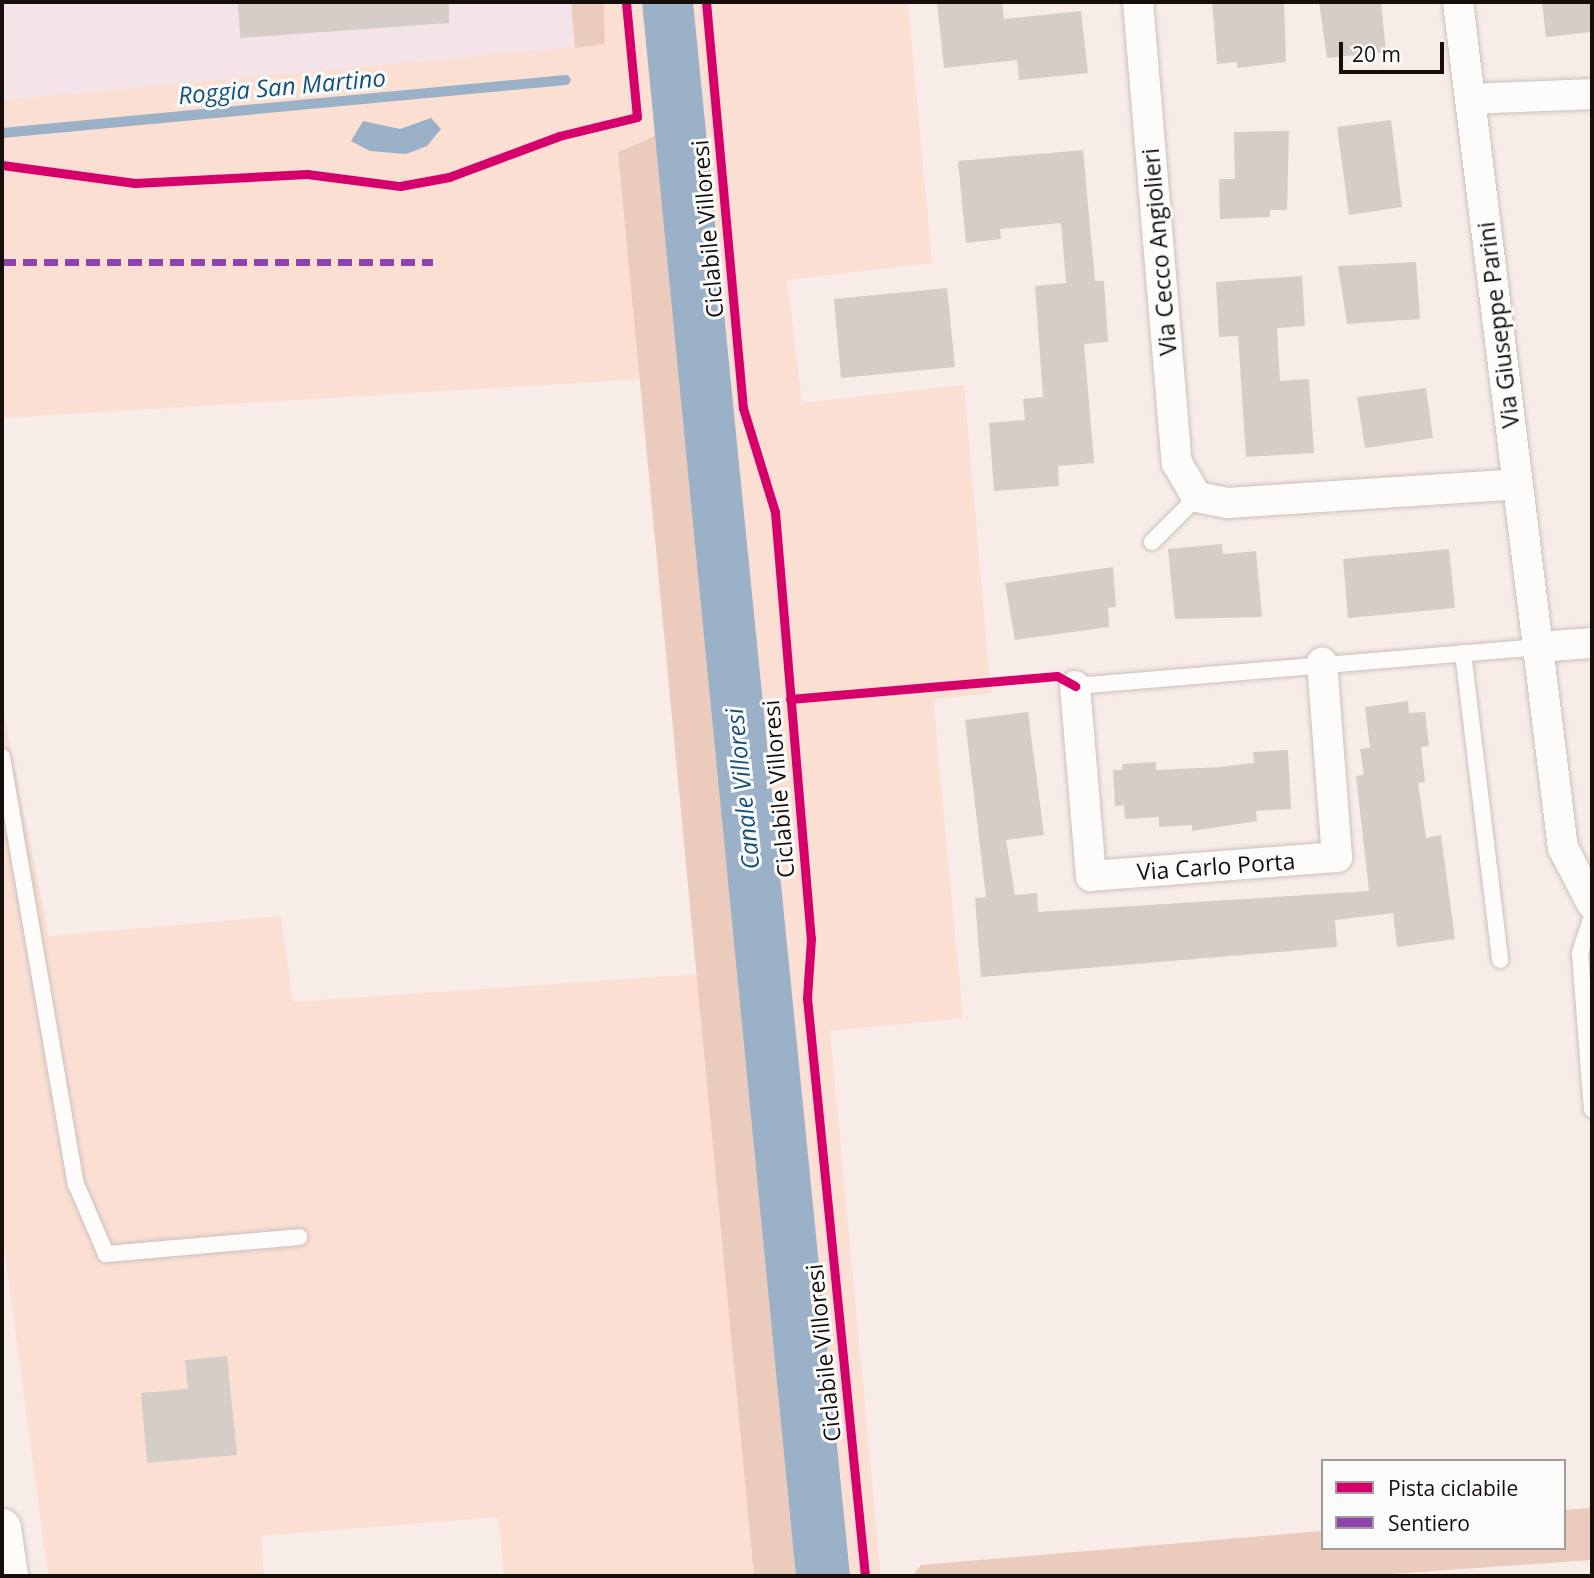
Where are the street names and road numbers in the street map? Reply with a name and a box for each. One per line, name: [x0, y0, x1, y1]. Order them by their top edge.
street label: Ciclabile Villoresi: [685, 139, 729, 319]
street label: Via Cecco Angiolieri: [1136, 147, 1182, 357]
street label: Via Giuseppe Parini: [1472, 220, 1524, 430]
street label: Ciclabile Villoresi: [756, 699, 800, 879]
street label: Via Carlo Porta: [1136, 847, 1296, 885]
street label: Ciclabile Villoresi: [800, 1263, 846, 1443]

